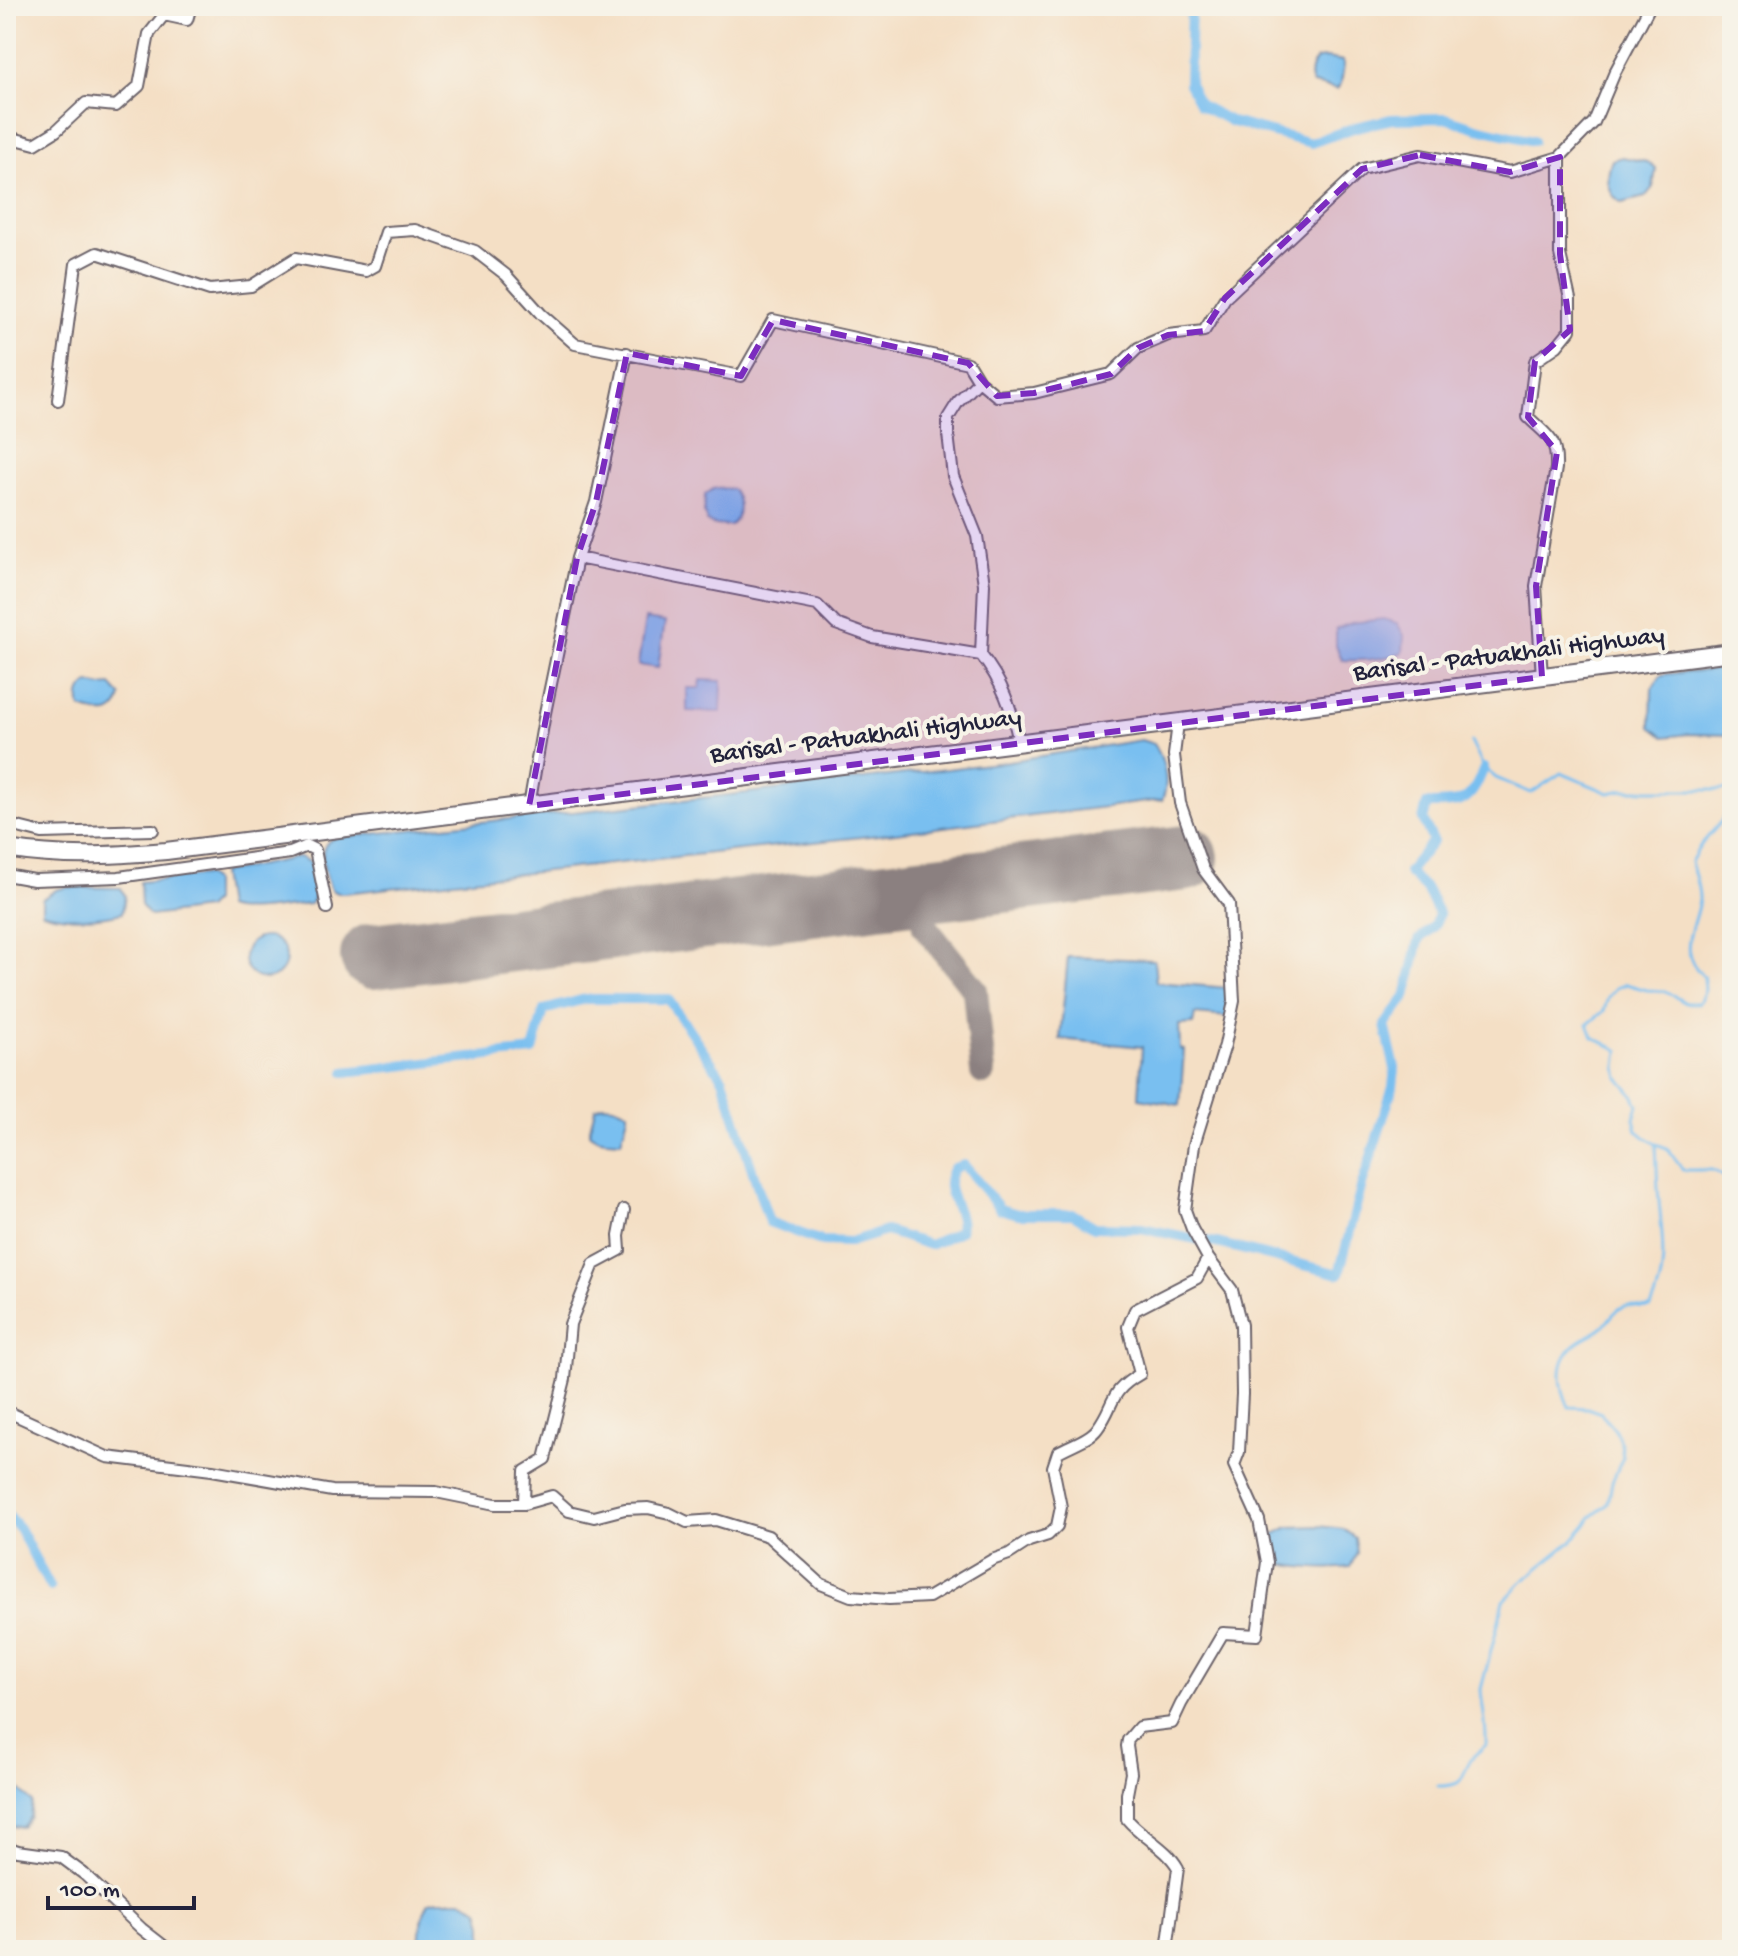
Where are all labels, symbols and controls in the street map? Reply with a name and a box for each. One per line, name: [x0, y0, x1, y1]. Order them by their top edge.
street label: Barisal - Patuakhali Highway: [1351, 622, 1666, 691]
street label: Barisal - Patuakhali Highway: [708, 704, 1023, 773]
scale bar: [48, 1860, 194, 1910]
text: 100 m: [59, 1877, 120, 1906]

